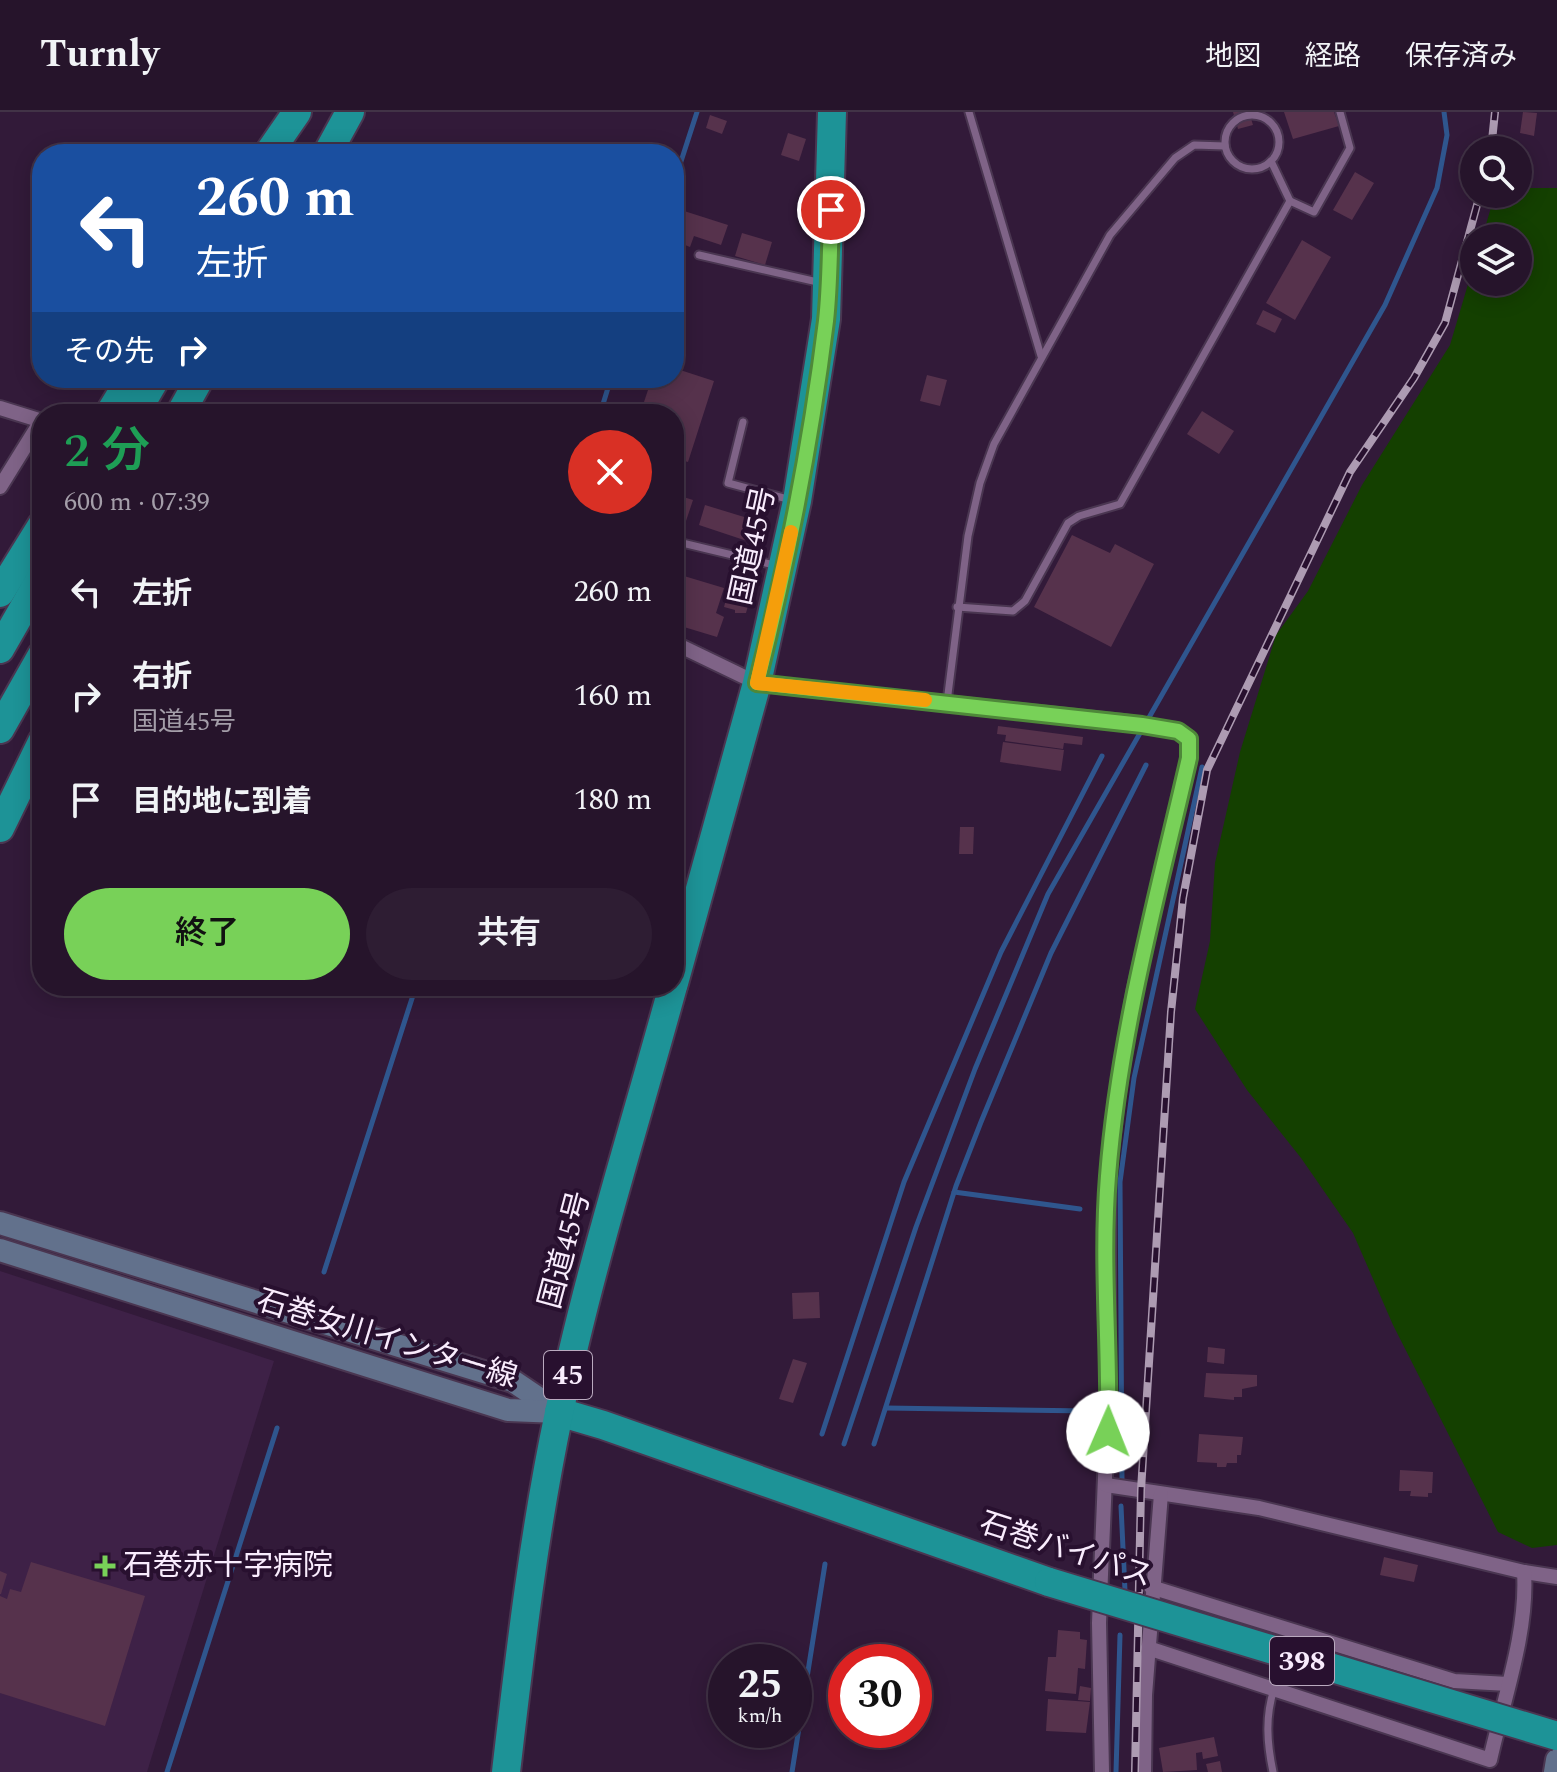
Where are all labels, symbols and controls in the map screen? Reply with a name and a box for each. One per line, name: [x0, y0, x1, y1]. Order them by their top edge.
text: Turnly: [40, 26, 159, 84]
text: 地図: [1205, 35, 1261, 78]
text: 経路: [1305, 35, 1361, 78]
text: 保存済み: [1405, 35, 1517, 78]
map controls: [1460, 136, 1532, 296]
button: search: [1460, 136, 1532, 208]
text: 260 m: [196, 156, 355, 241]
icon: left: [64, 176, 168, 280]
pin: [797, 176, 865, 244]
icon: arrive: [809, 188, 853, 232]
button: layers: [1460, 224, 1532, 296]
text: 左折: [196, 237, 268, 292]
icon: right: [170, 328, 214, 372]
text: その先: [64, 329, 154, 375]
text: 2 分: [64, 415, 150, 488]
button: close: [568, 430, 652, 514]
text: 600 m · 07:39: [64, 482, 210, 522]
street label: 国道45号: [718, 483, 788, 609]
text: 260 m: [574, 569, 652, 615]
icon: left: [64, 570, 108, 614]
text: 左折: [132, 571, 192, 617]
text: 右折: [132, 654, 192, 700]
text: 160 m: [574, 673, 652, 719]
icon: right: [64, 674, 108, 718]
text: 国道45号: [132, 702, 236, 742]
text: 180 m: [574, 777, 652, 823]
icon: arrive: [64, 778, 108, 822]
text: 目的地に到着: [132, 779, 312, 825]
button: 終了: [64, 888, 350, 980]
button: 共有: [366, 888, 652, 980]
street label: 国道45号: [527, 1186, 603, 1314]
street label: 石巻女川インター線: [251, 1278, 523, 1400]
road number: 45: [544, 1351, 592, 1399]
position arrow: [1066, 1390, 1150, 1474]
street label: 石巻バイパス: [974, 1500, 1158, 1600]
place label: 石巻赤十字病院: [123, 1543, 333, 1589]
marker: 石巻赤十字病院: [94, 1555, 116, 1577]
road number: 398: [1270, 1637, 1334, 1685]
speed limit sign: 30: [828, 1644, 932, 1748]
text: 25: [738, 1655, 782, 1716]
text: km/h: [738, 1701, 783, 1731]

